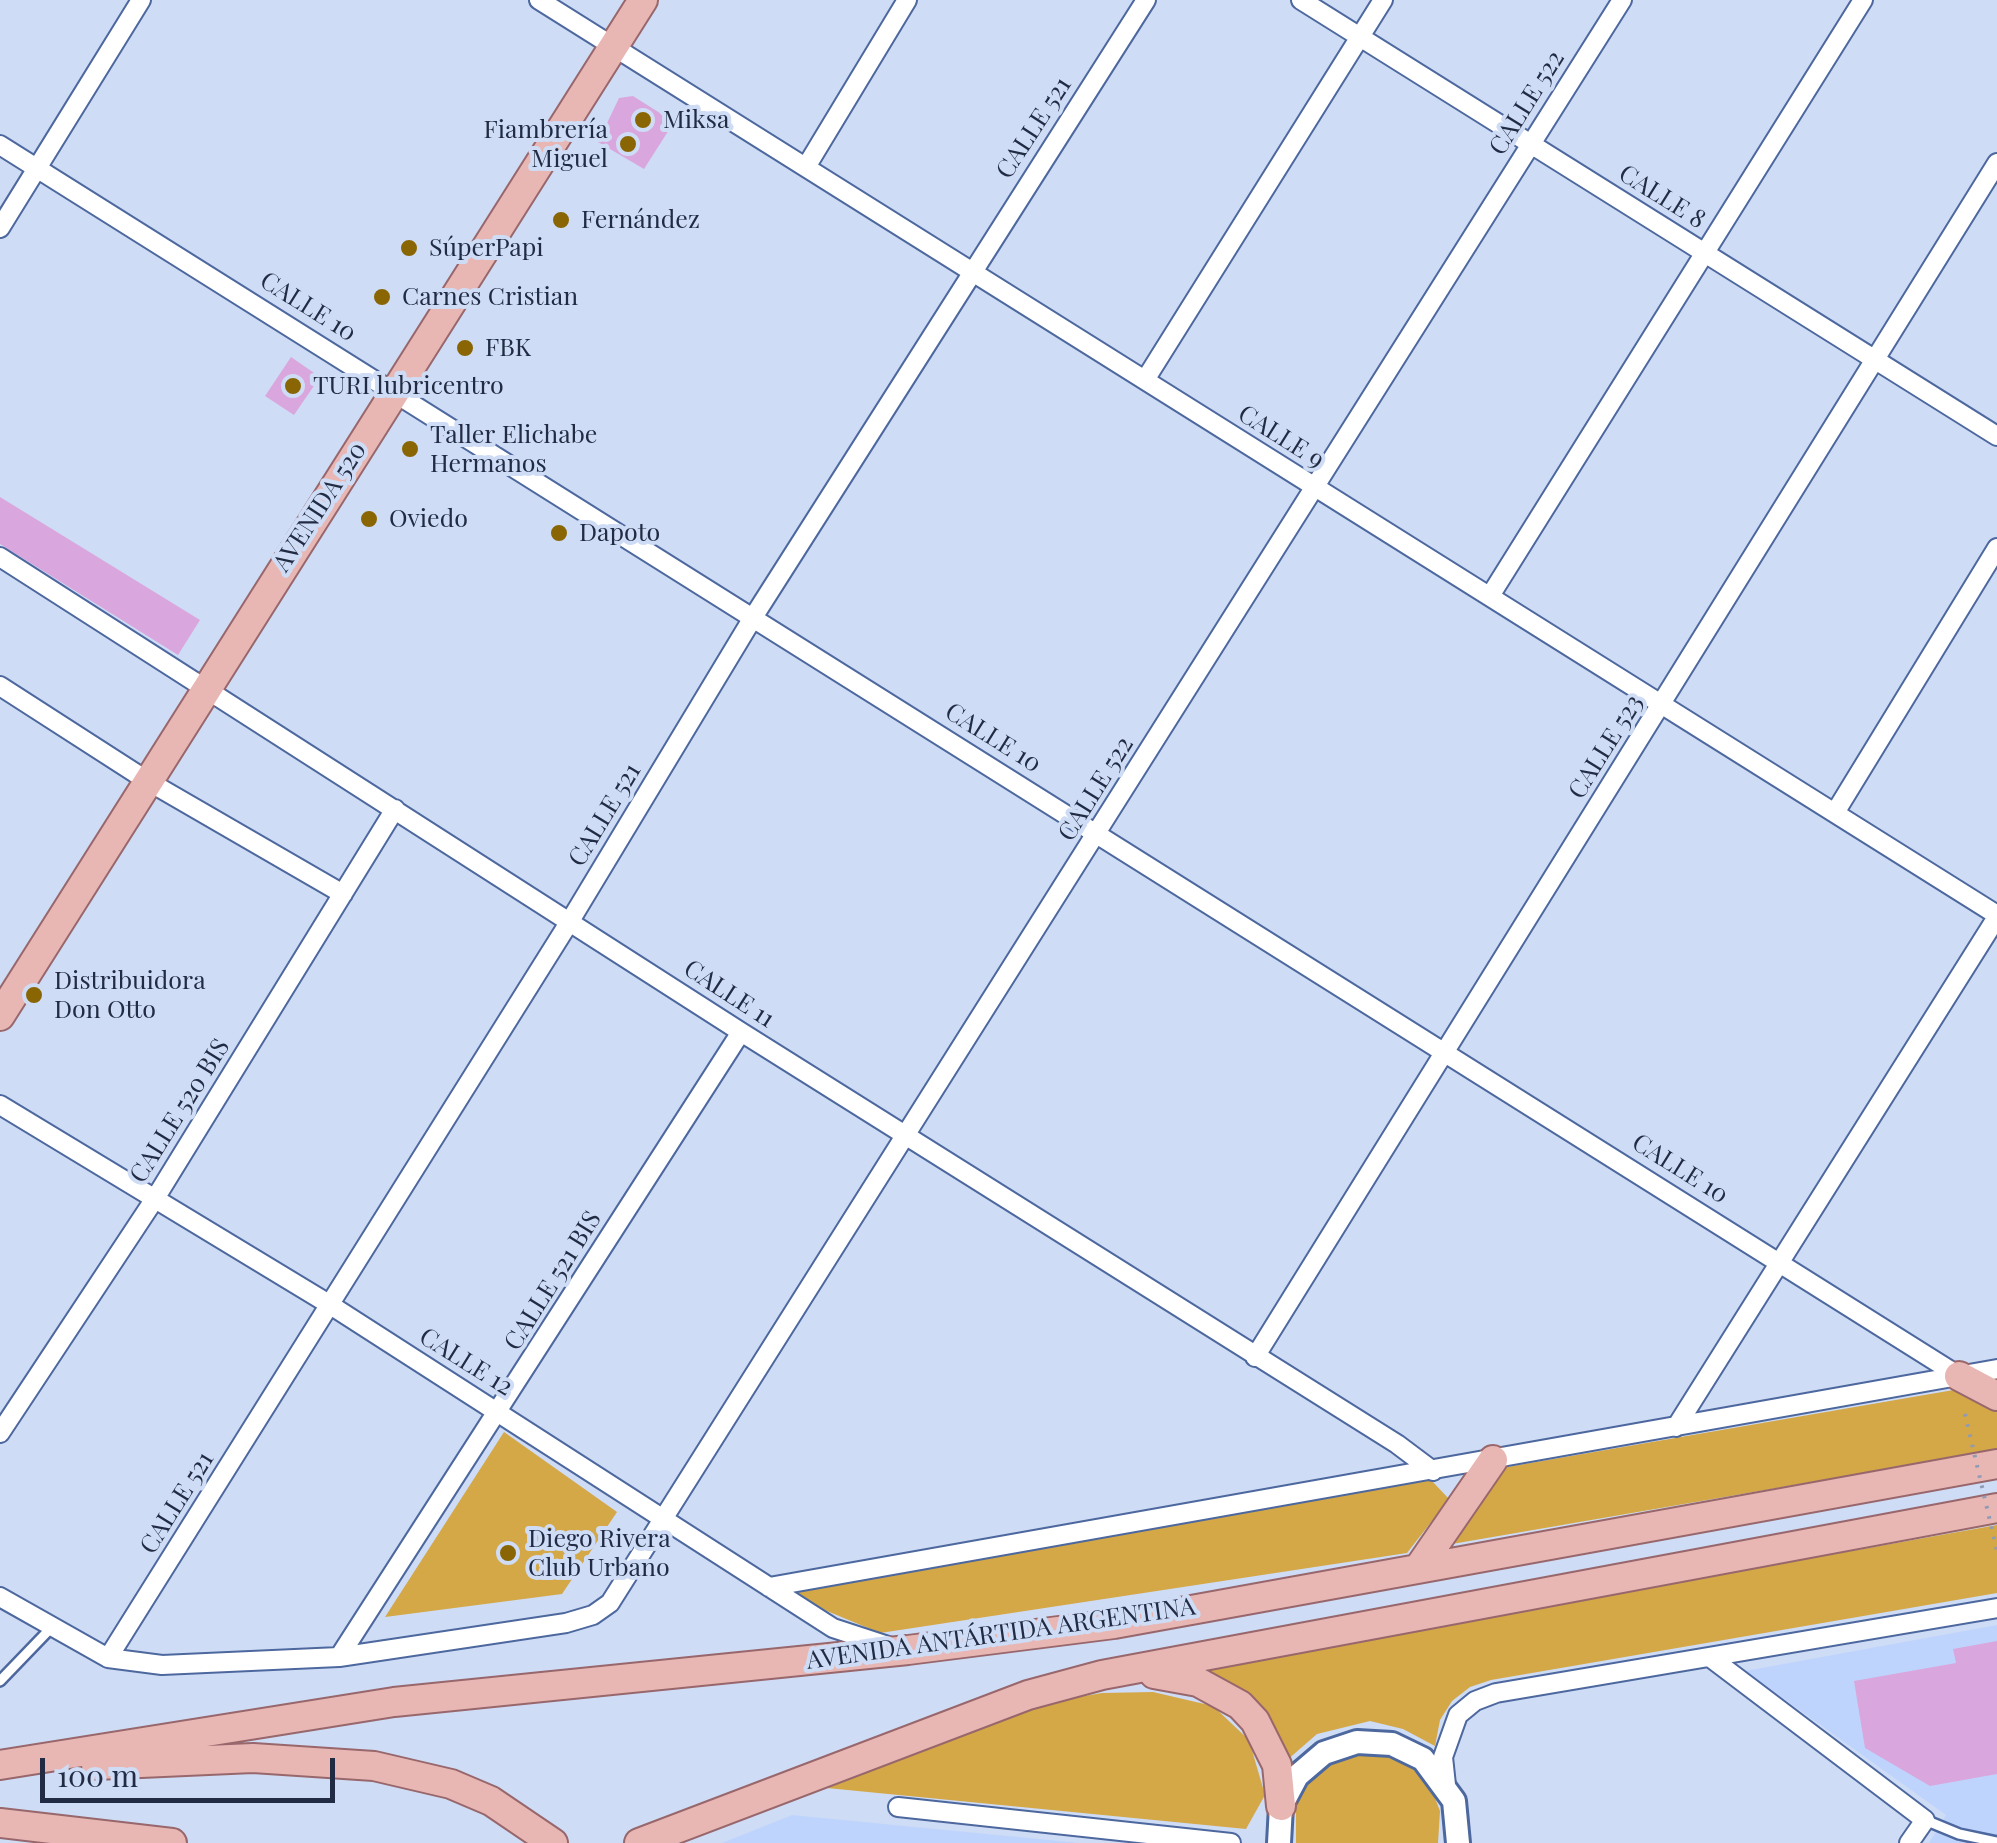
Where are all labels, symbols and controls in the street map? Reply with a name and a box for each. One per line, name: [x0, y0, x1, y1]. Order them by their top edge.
street label: CALLE 522: [1483, 45, 1571, 161]
street label: CALLE 521: [990, 72, 1078, 184]
place label: Miksa: [663, 105, 729, 135]
marker: Miksa: [632, 109, 654, 131]
place label: Fiambrería Miguel: [484, 115, 608, 174]
marker: Fiambrería Miguel: [617, 133, 639, 155]
street label: CALLE 8: [1613, 159, 1711, 235]
place label: Fernández: [581, 205, 700, 235]
marker: Fernández: [550, 209, 572, 231]
place label: SúperPapi: [429, 233, 544, 263]
marker: SúperPapi: [398, 237, 420, 259]
street label: CALLE 10: [254, 266, 362, 348]
place label: Carnes Cristian: [402, 282, 578, 312]
marker: Carnes Cristian: [371, 286, 393, 308]
place label: FBK: [485, 333, 531, 363]
marker: FBK: [454, 337, 476, 359]
place label: TURI lubricentro: [313, 371, 504, 401]
marker: TURI lubricentro: [282, 375, 304, 397]
street label: CALLE 9: [1232, 399, 1330, 475]
place label: Taller Elichabe Hermanos: [430, 420, 597, 479]
street label: AVENIDA 520: [267, 437, 373, 577]
marker: Taller Elichabe Hermanos: [399, 438, 421, 460]
place label: Oviedo: [389, 504, 468, 534]
marker: Oviedo: [358, 508, 380, 530]
place label: Dapoto: [579, 518, 660, 548]
marker: Dapoto: [548, 522, 570, 544]
street label: CALLE 523: [1562, 689, 1650, 805]
street label: CALLE 10: [939, 697, 1047, 779]
street label: CALLE 522: [1052, 731, 1140, 847]
street label: CALLE 521: [563, 758, 647, 872]
street label: CALLE 11: [678, 954, 780, 1034]
place label: Distribuidora Don Otto: [54, 966, 206, 1025]
marker: Distribuidora Don Otto: [23, 984, 45, 1006]
street label: CALLE 520 BIS: [124, 1033, 236, 1189]
street label: CALLE 10: [1626, 1128, 1734, 1210]
street label: CALLE 521 BIS: [498, 1206, 608, 1356]
street label: CALLE 12: [414, 1322, 518, 1402]
street label: CALLE 521: [134, 1446, 220, 1560]
place label: Diego Rivera Club Urbano: [528, 1524, 671, 1583]
marker: Diego Rivera Club Urbano: [497, 1542, 519, 1564]
street label: AVENIDA ANTÁRTIDA ARGENTINA: [805, 1592, 1197, 1676]
scale bar: [45, 1738, 340, 1800]
text: 100 m: [57, 1755, 138, 1795]

